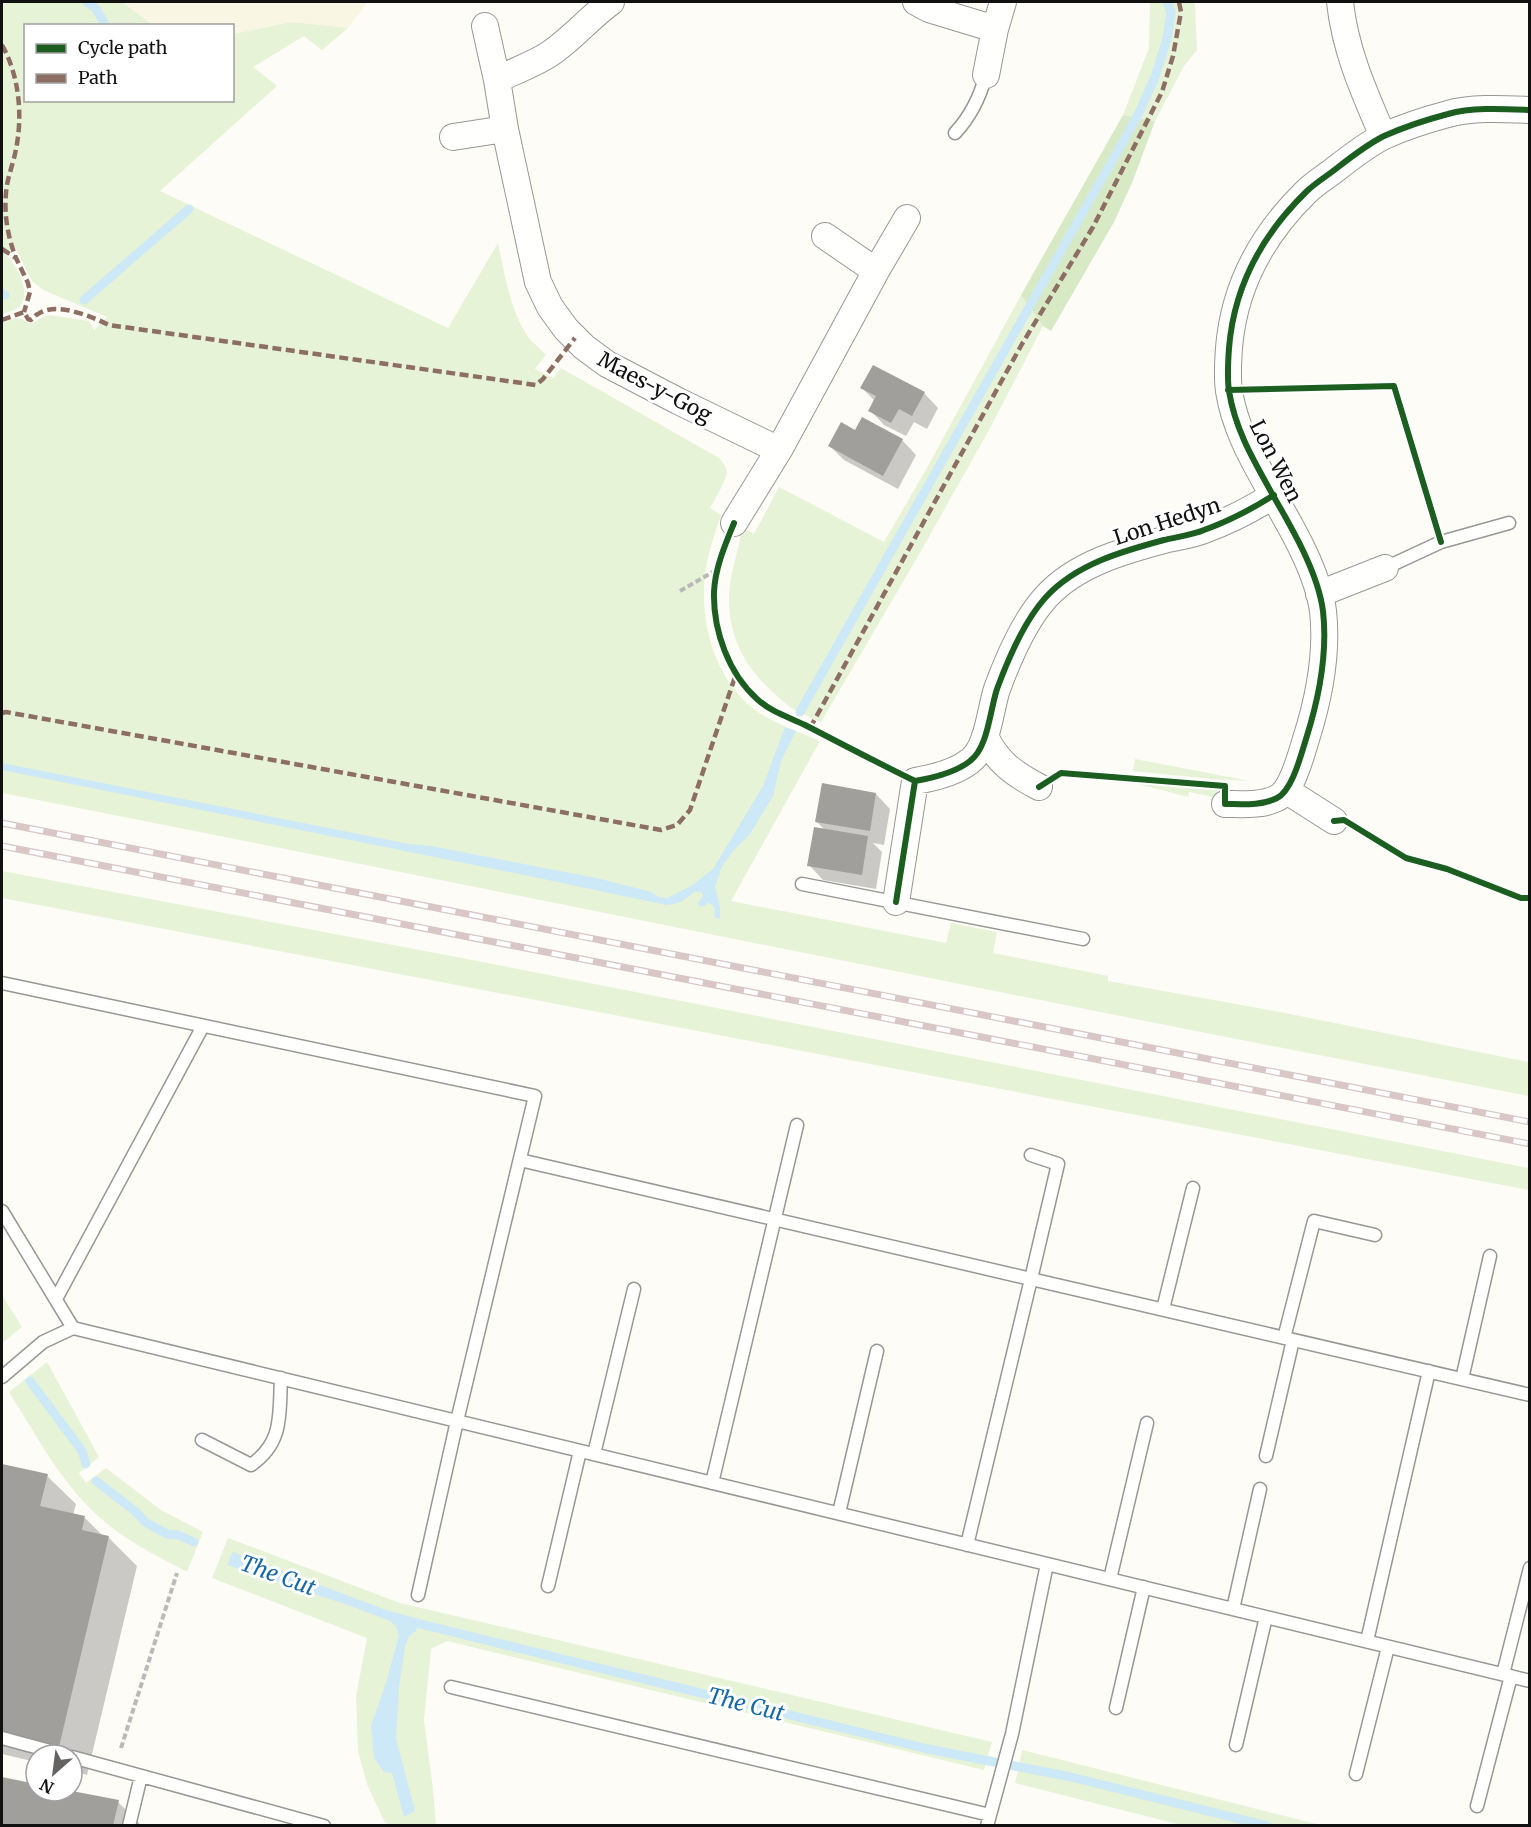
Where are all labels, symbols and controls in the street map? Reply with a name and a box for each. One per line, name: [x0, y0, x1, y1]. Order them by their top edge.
legend: [24, 24, 234, 102]
text: Cycle path: [78, 36, 168, 59]
text: Path: [78, 66, 118, 89]
street label: Maes-y-Gog: [593, 346, 717, 429]
street label: Lon Wen: [1244, 415, 1308, 507]
street label: Lon Hedyn: [1110, 491, 1224, 551]
water label: The Cut: [237, 1549, 320, 1602]
water label: The Cut: [705, 1681, 788, 1727]
north arrow: [24, 1743, 84, 1803]
text: N: [36, 1774, 57, 1798]

